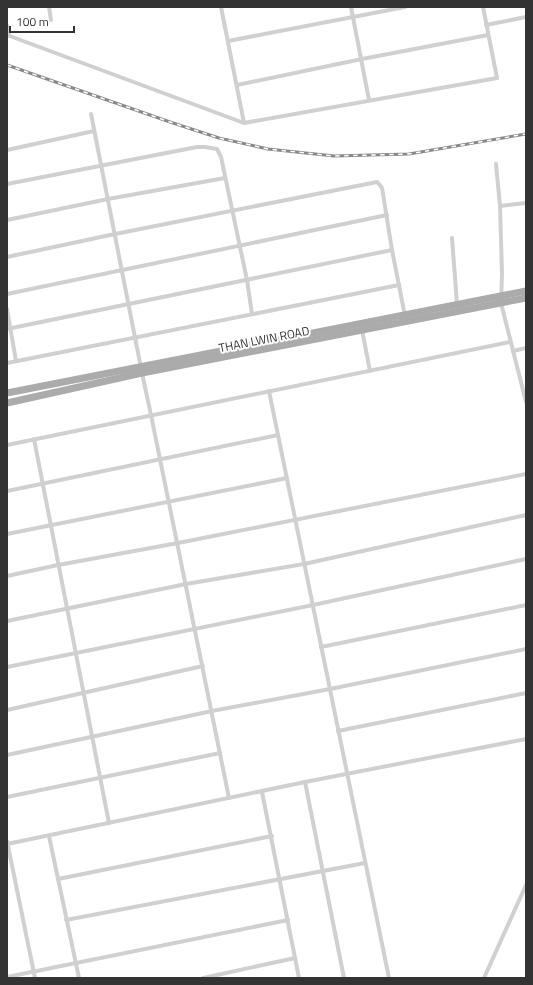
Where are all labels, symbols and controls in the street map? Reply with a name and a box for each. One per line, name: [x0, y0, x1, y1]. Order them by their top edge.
scale bar: [10, 8, 74, 34]
text: 100 m: [16, 12, 49, 31]
street label: THAN LWIN ROAD: [217, 321, 311, 357]

